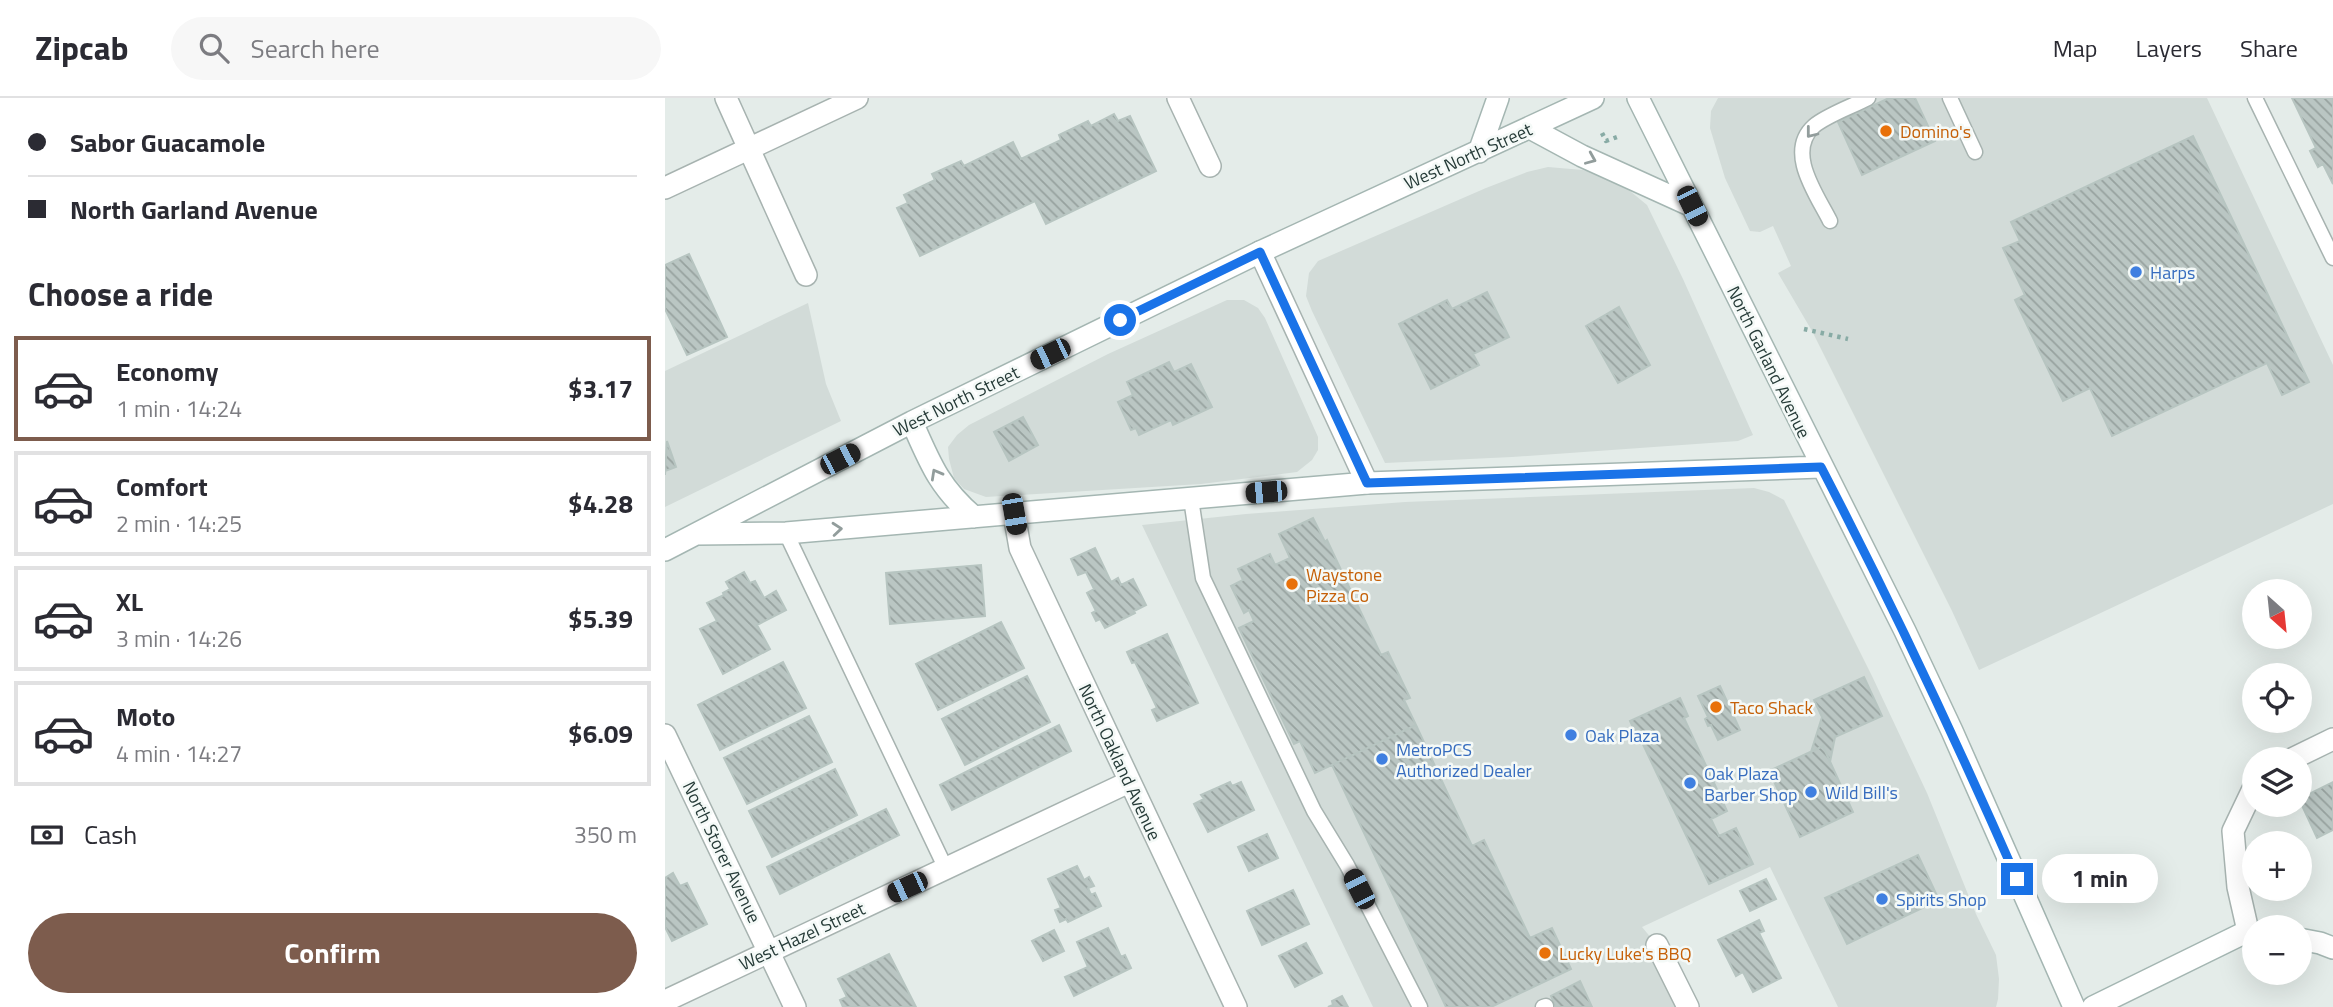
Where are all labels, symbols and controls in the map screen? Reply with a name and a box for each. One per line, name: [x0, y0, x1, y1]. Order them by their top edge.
search box: [171, 17, 661, 80]
text: Zipcab: [35, 23, 129, 73]
icon: search: [195, 29, 233, 67]
text: Search here: [251, 29, 380, 68]
text: Map: [2053, 30, 2098, 66]
text: Layers: [2136, 30, 2202, 66]
text: Share: [2240, 30, 2298, 66]
street label: West North Street: [1400, 115, 1537, 196]
place label: Domino's: [1900, 118, 1971, 145]
text: Sabor Guacamole: [70, 123, 265, 162]
marker: Domino's: [1878, 123, 1894, 139]
one-way arrow: [1807, 126, 1819, 138]
one-way arrow: [1584, 151, 1596, 165]
car: [1674, 183, 1711, 229]
text: North Garland Avenue: [70, 190, 318, 229]
place label: Harps: [2150, 259, 2195, 286]
marker: Harps: [2128, 264, 2144, 280]
text: Choose a ride: [28, 270, 213, 318]
street label: North Garland Avenue: [1720, 281, 1818, 443]
route start: [1104, 304, 1136, 336]
car: [1027, 335, 1074, 373]
text: Economy: [116, 352, 218, 391]
icon: car: [32, 357, 95, 420]
street label: West North Street: [888, 358, 1024, 443]
text: $3.17: [568, 369, 633, 408]
text: 1 min · 14:24: [116, 391, 242, 426]
car: [817, 440, 864, 478]
text: Comfort: [116, 467, 208, 506]
one-way arrow: [931, 469, 944, 482]
icon: car: [32, 472, 95, 535]
car: [1245, 480, 1288, 504]
text: $4.28: [568, 484, 633, 523]
car: [1001, 491, 1028, 537]
text: 2 min · 14:25: [116, 506, 242, 541]
one-way arrow: [832, 522, 843, 537]
place label: Waystone Pizza Co: [1306, 561, 1382, 609]
marker: Waystone Pizza Co: [1284, 576, 1300, 592]
north arrow: [2242, 579, 2312, 649]
map controls: [2242, 579, 2312, 985]
text: XL: [116, 582, 143, 621]
icon: car: [32, 587, 95, 650]
text: $5.39: [568, 599, 633, 638]
text: 3 min · 14:26: [116, 621, 242, 656]
button: locate: [2242, 663, 2312, 733]
street label: North Oakland Avenue: [1072, 679, 1168, 845]
place label: Taco Shack: [1730, 694, 1813, 721]
text: Moto: [116, 697, 175, 736]
marker: Taco Shack: [1708, 699, 1724, 715]
icon: car: [32, 702, 95, 765]
text: $6.09: [568, 714, 633, 753]
place label: Oak Plaza: [1585, 722, 1660, 749]
marker: Oak Plaza: [1563, 727, 1579, 743]
text: 4 min · 14:27: [116, 736, 242, 771]
place label: MetroPCS Authorized Dealer: [1396, 736, 1532, 784]
button: layers: [2242, 747, 2312, 817]
marker: MetroPCS Authorized Dealer: [1374, 751, 1390, 767]
place label: Oak Plaza Barber Shop: [1704, 760, 1798, 808]
marker: Oak Plaza Barber Shop: [1682, 775, 1698, 791]
street label: North Storer Avenue: [676, 777, 768, 927]
place label: Wild Bill's: [1825, 779, 1898, 806]
marker: Wild Bill's: [1803, 784, 1819, 800]
text: Cash: [84, 815, 137, 854]
icon: cash: [28, 816, 66, 854]
text: 350 m: [574, 817, 637, 852]
button: +: [2242, 831, 2312, 901]
callout: 1 min: [2041, 854, 2157, 904]
text: 1 min: [2072, 861, 2128, 896]
route end: [2001, 863, 2033, 895]
car: [1341, 866, 1378, 912]
car: [884, 869, 931, 905]
place label: Spirits Shop: [1896, 886, 1986, 913]
marker: Spirits Shop: [1874, 891, 1890, 907]
street label: West Hazel Street: [735, 895, 870, 977]
button: Confirm: [28, 913, 637, 993]
button: −: [2242, 915, 2312, 985]
place label: Lucky Luke's BBQ: [1559, 940, 1692, 967]
marker: Lucky Luke's BBQ: [1537, 945, 1553, 961]

